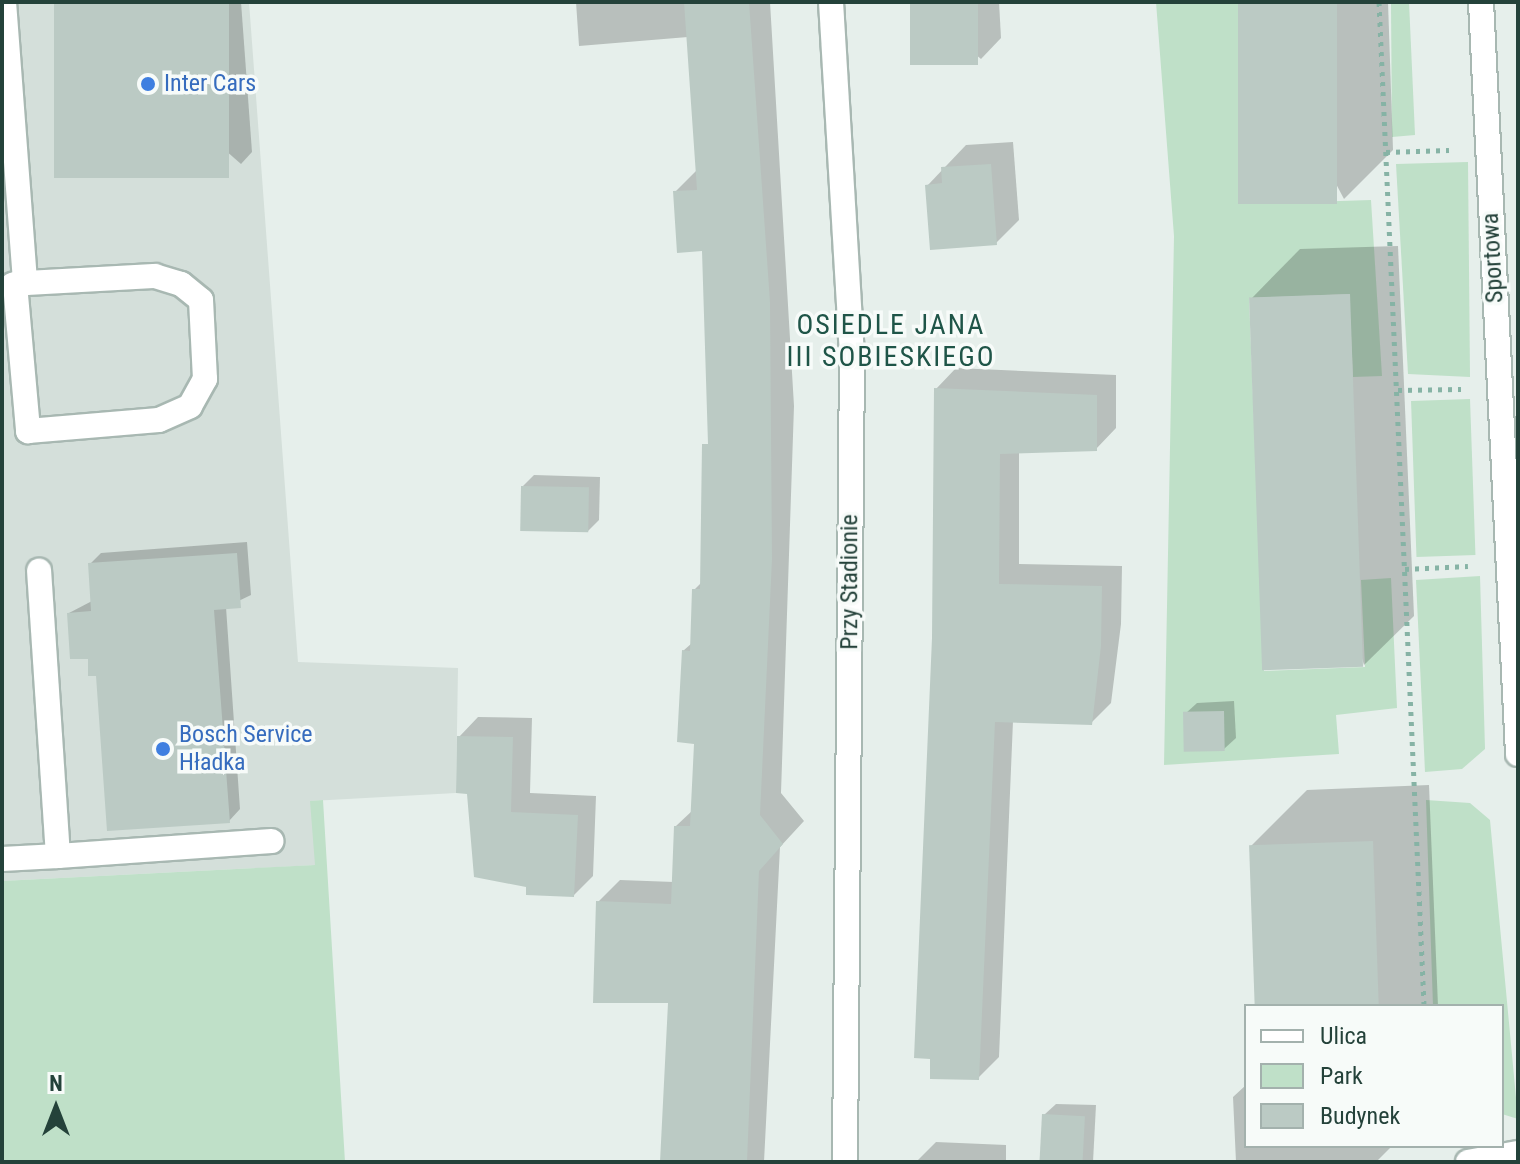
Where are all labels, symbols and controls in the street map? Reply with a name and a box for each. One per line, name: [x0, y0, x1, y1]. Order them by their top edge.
place label: Inter Cars: [164, 70, 256, 98]
marker: Inter Cars: [139, 75, 157, 93]
street label: Sportowa: [1476, 212, 1510, 304]
district label: OSIEDLE JANA III SOBIESKIEGO: [786, 308, 996, 374]
street label: Przy Stadionie: [836, 514, 864, 650]
place label: Bosch Service Hładka: [179, 721, 313, 777]
marker: Bosch Service Hładka: [154, 740, 172, 758]
legend: [1244, 1004, 1504, 1148]
text: Ulica: [1320, 1022, 1367, 1050]
text: Park: [1320, 1062, 1363, 1090]
north arrow: [16, 1068, 96, 1148]
text: N: [49, 1071, 63, 1096]
text: Budynek: [1320, 1102, 1400, 1130]

